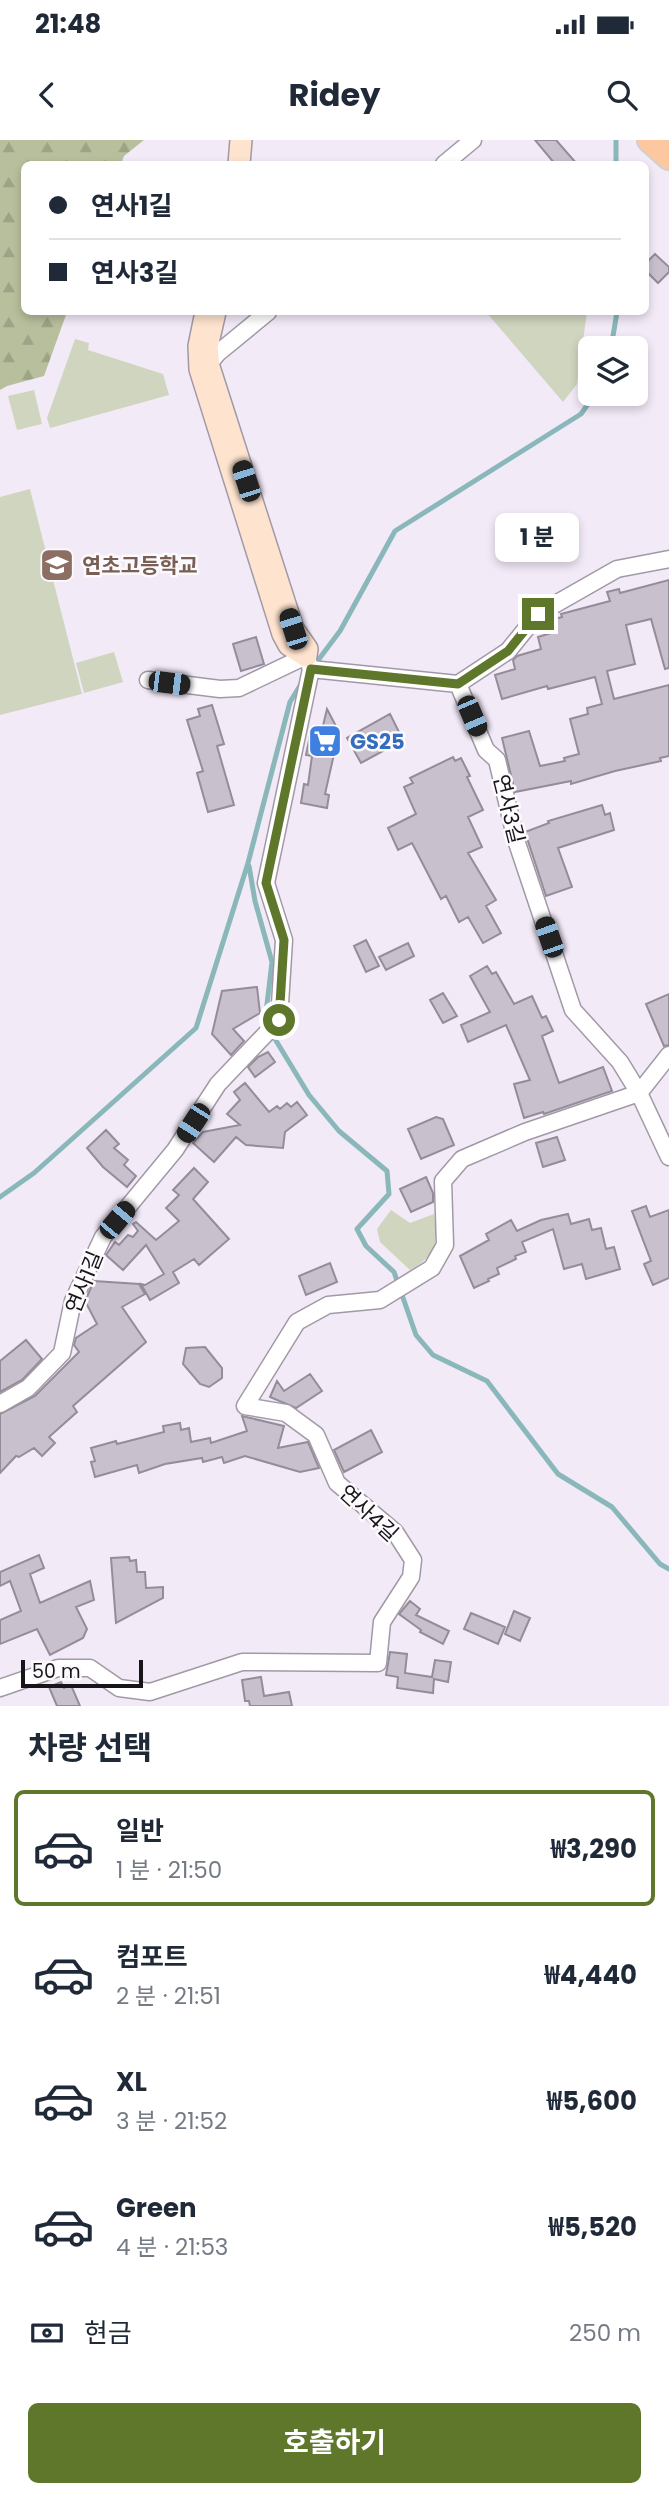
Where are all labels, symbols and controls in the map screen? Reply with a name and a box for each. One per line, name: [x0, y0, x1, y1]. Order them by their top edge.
text: 21:48: [35, 6, 101, 42]
text: Ridey: [289, 72, 380, 117]
icon: back: [28, 76, 66, 114]
icon: search: [603, 76, 641, 114]
text: 연사1길: [91, 188, 173, 224]
text: 연사3길: [91, 255, 179, 291]
map controls: [578, 336, 648, 406]
button: layers: [578, 336, 648, 406]
car: [230, 458, 263, 504]
callout: 1 분: [496, 512, 580, 561]
text: 1 분: [520, 521, 554, 553]
school or university icon: 연초고등학교: [38, 546, 76, 584]
place label: 연초고등학교: [82, 551, 198, 580]
route end: [522, 598, 554, 630]
car: [277, 606, 310, 652]
car: [147, 670, 192, 696]
car: [455, 693, 490, 739]
supermarket icon: GS25: [306, 722, 344, 760]
place label: GS25: [350, 727, 405, 756]
street label: 연사3길: [486, 771, 532, 847]
car: [533, 914, 566, 960]
route start: [263, 1004, 295, 1036]
car: [173, 1100, 214, 1146]
car: [96, 1197, 139, 1243]
street label: 연사1길: [58, 1247, 110, 1317]
street label: 연사4길: [333, 1478, 405, 1548]
scale bar: [21, 1657, 144, 1689]
text: 50 m: [32, 1658, 81, 1685]
text: 차량 선택: [28, 1725, 153, 1770]
text: 일반: [116, 1813, 164, 1849]
icon: car: [32, 1817, 95, 1880]
text: ₩3,290: [551, 1831, 637, 1867]
text: 1 분 · 21:50: [116, 1854, 222, 1886]
text: 컴포트: [116, 1939, 188, 1975]
icon: car: [32, 1943, 95, 2006]
text: ₩4,440: [544, 1957, 637, 1993]
text: 2 분 · 21:51: [116, 1980, 221, 2012]
text: XL: [116, 2064, 147, 2100]
icon: car: [32, 2069, 95, 2132]
text: ₩5,600: [547, 2083, 637, 2119]
text: 3 분 · 21:52: [116, 2105, 227, 2137]
text: Green: [116, 2190, 197, 2226]
icon: car: [32, 2195, 95, 2258]
text: ₩5,520: [549, 2209, 637, 2245]
text: 4 분 · 21:53: [116, 2231, 228, 2263]
icon: cash: [28, 2314, 66, 2352]
text: 현금: [84, 2315, 132, 2351]
text: 250 m: [569, 2317, 641, 2349]
button: 호출하기: [28, 2403, 641, 2483]

